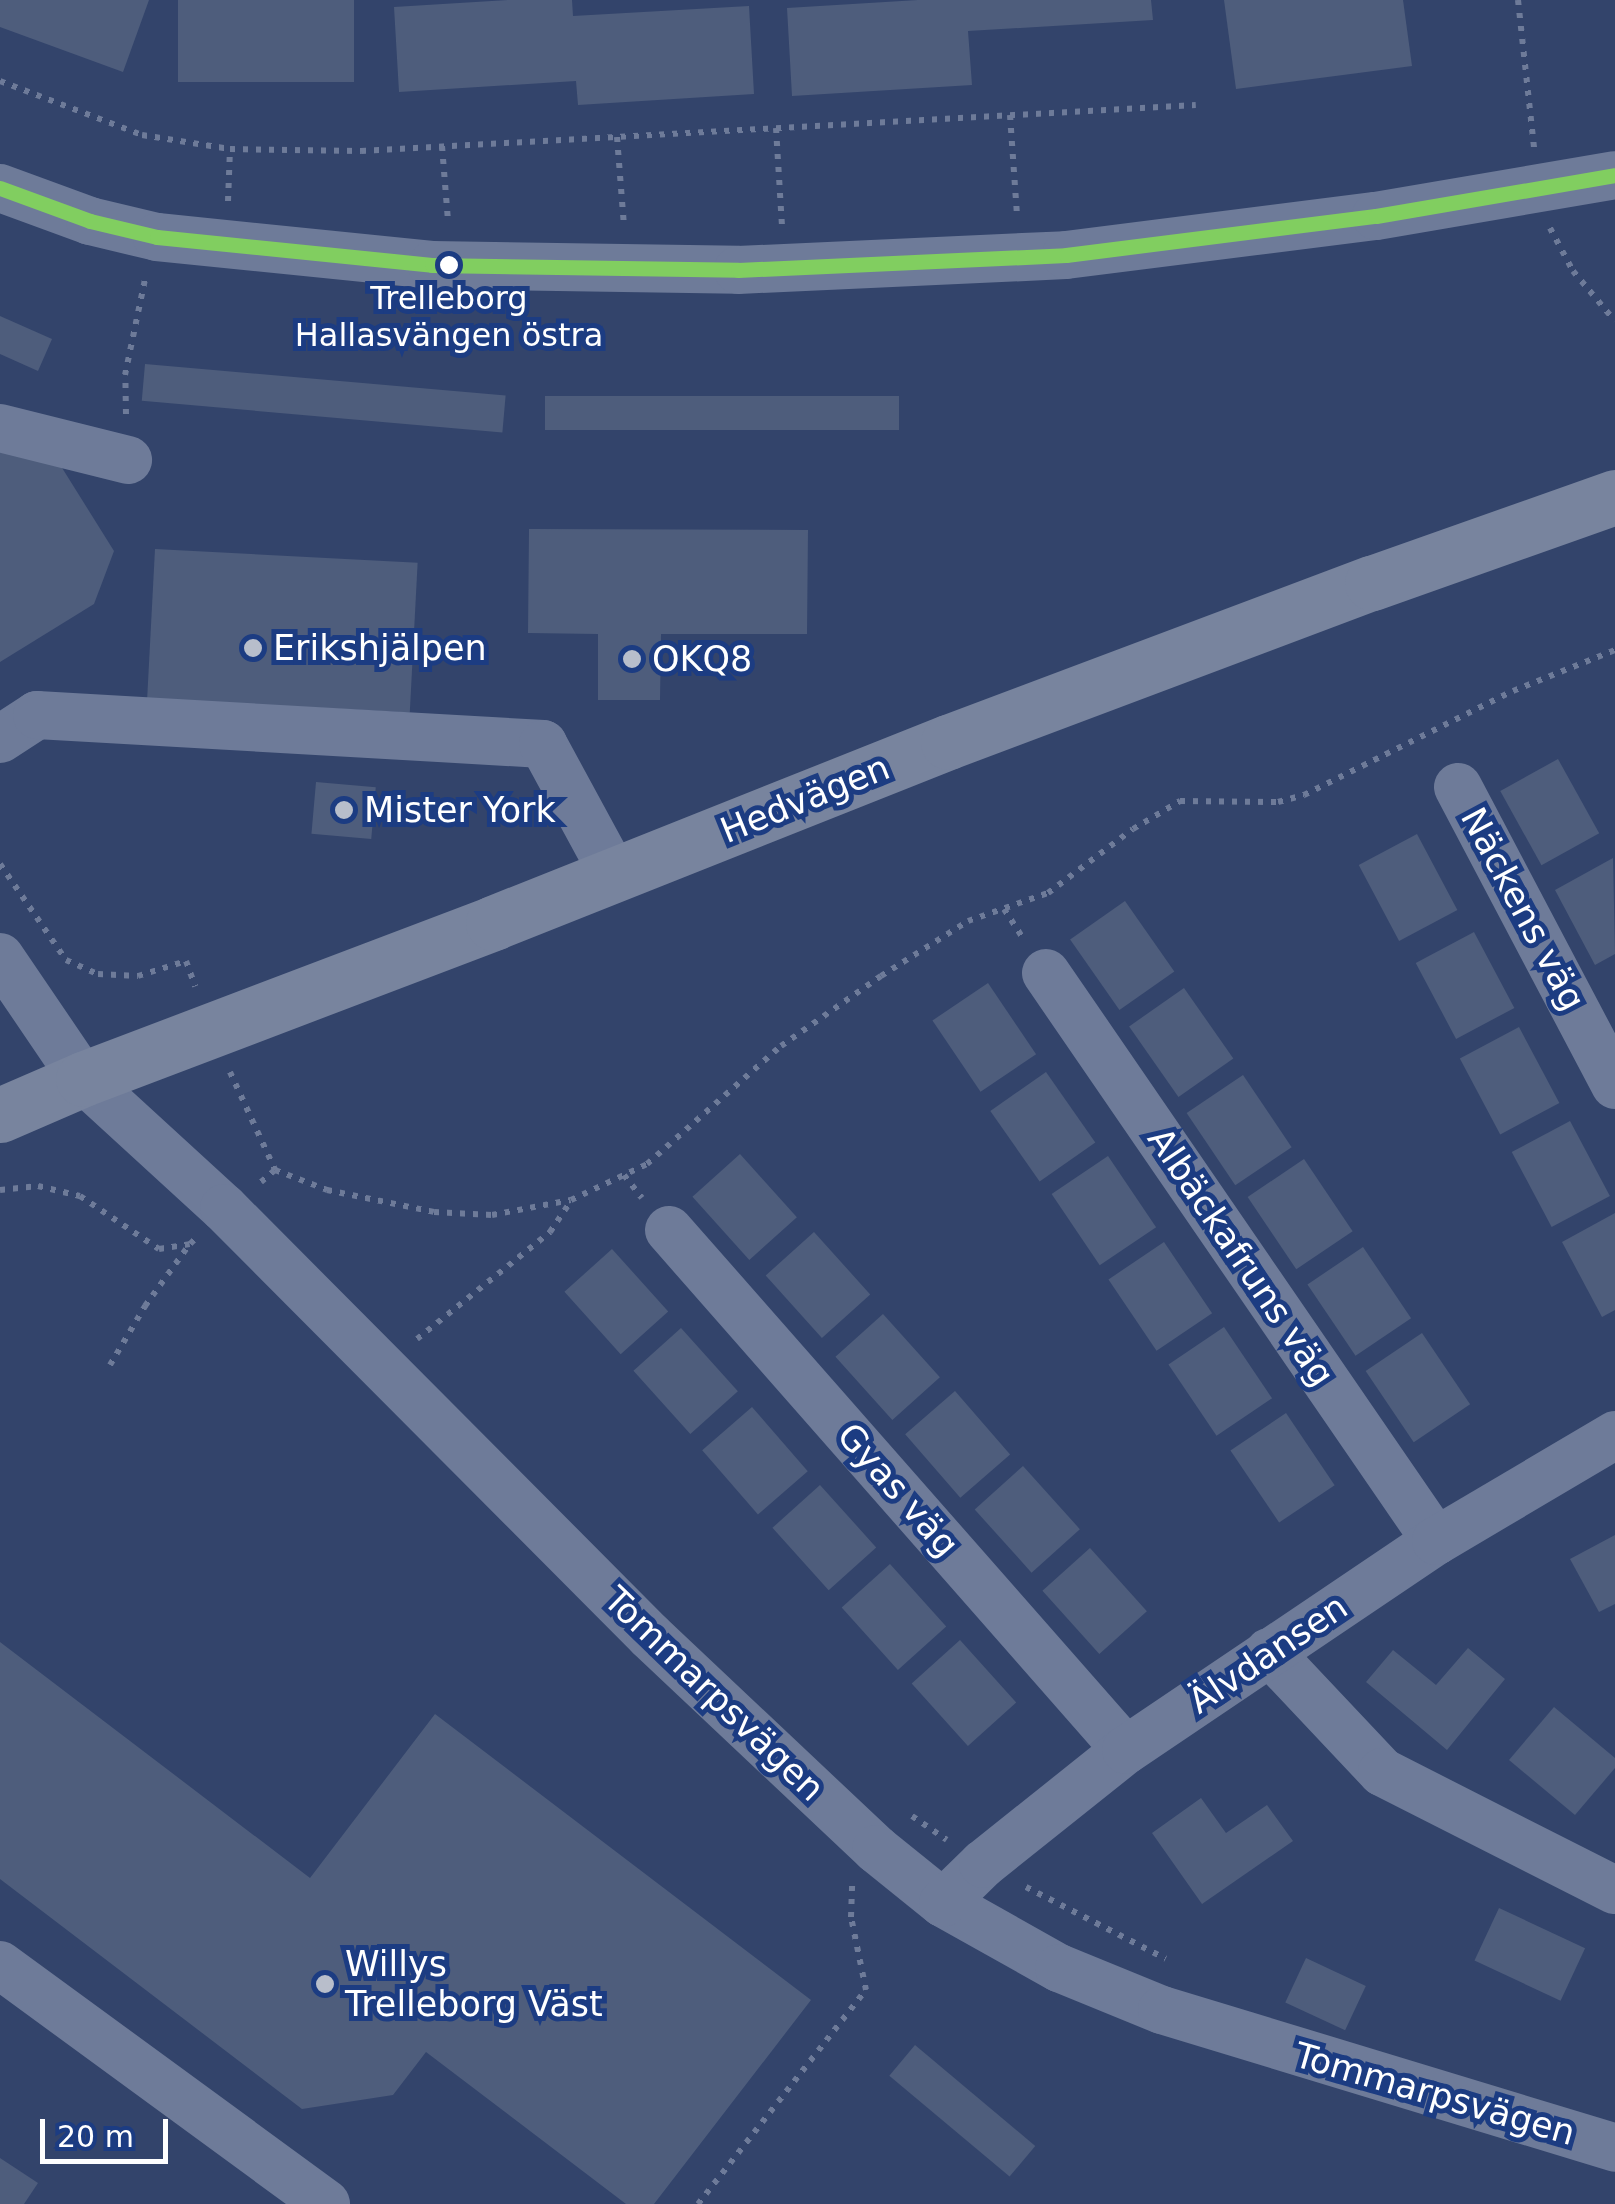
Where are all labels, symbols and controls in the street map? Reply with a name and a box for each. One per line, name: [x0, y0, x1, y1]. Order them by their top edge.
marker: Trelleborg Hallasvängen östra: [439, 255, 459, 275]
place label: Trelleborg Hallasvängen östra: [295, 280, 603, 355]
place label: Erikshjälpen: [273, 627, 487, 669]
marker: Erikshjälpen: [242, 637, 264, 659]
place label: OKQ8: [652, 638, 752, 680]
marker: OKQ8: [621, 648, 643, 670]
street label: Hedvägen: [715, 746, 895, 852]
place label: Mister York: [364, 789, 556, 831]
marker: Mister York: [333, 799, 355, 821]
street label: Näckens väg: [1452, 801, 1594, 1017]
street label: Albäckafruns väg: [1139, 1120, 1343, 1394]
street label: Gyas väg: [829, 1415, 967, 1565]
street label: Tommarpsvägen: [595, 1578, 833, 1810]
street label: Älvdansen: [1181, 1586, 1355, 1722]
place label: Willys Trelleborg Väst: [345, 1943, 603, 2025]
marker: Willys Trelleborg Väst: [314, 1973, 336, 1995]
street label: Tommarpsvägen: [1290, 2034, 1580, 2154]
scale bar: [45, 2099, 172, 2161]
text: 20 m: [57, 2119, 134, 2154]

